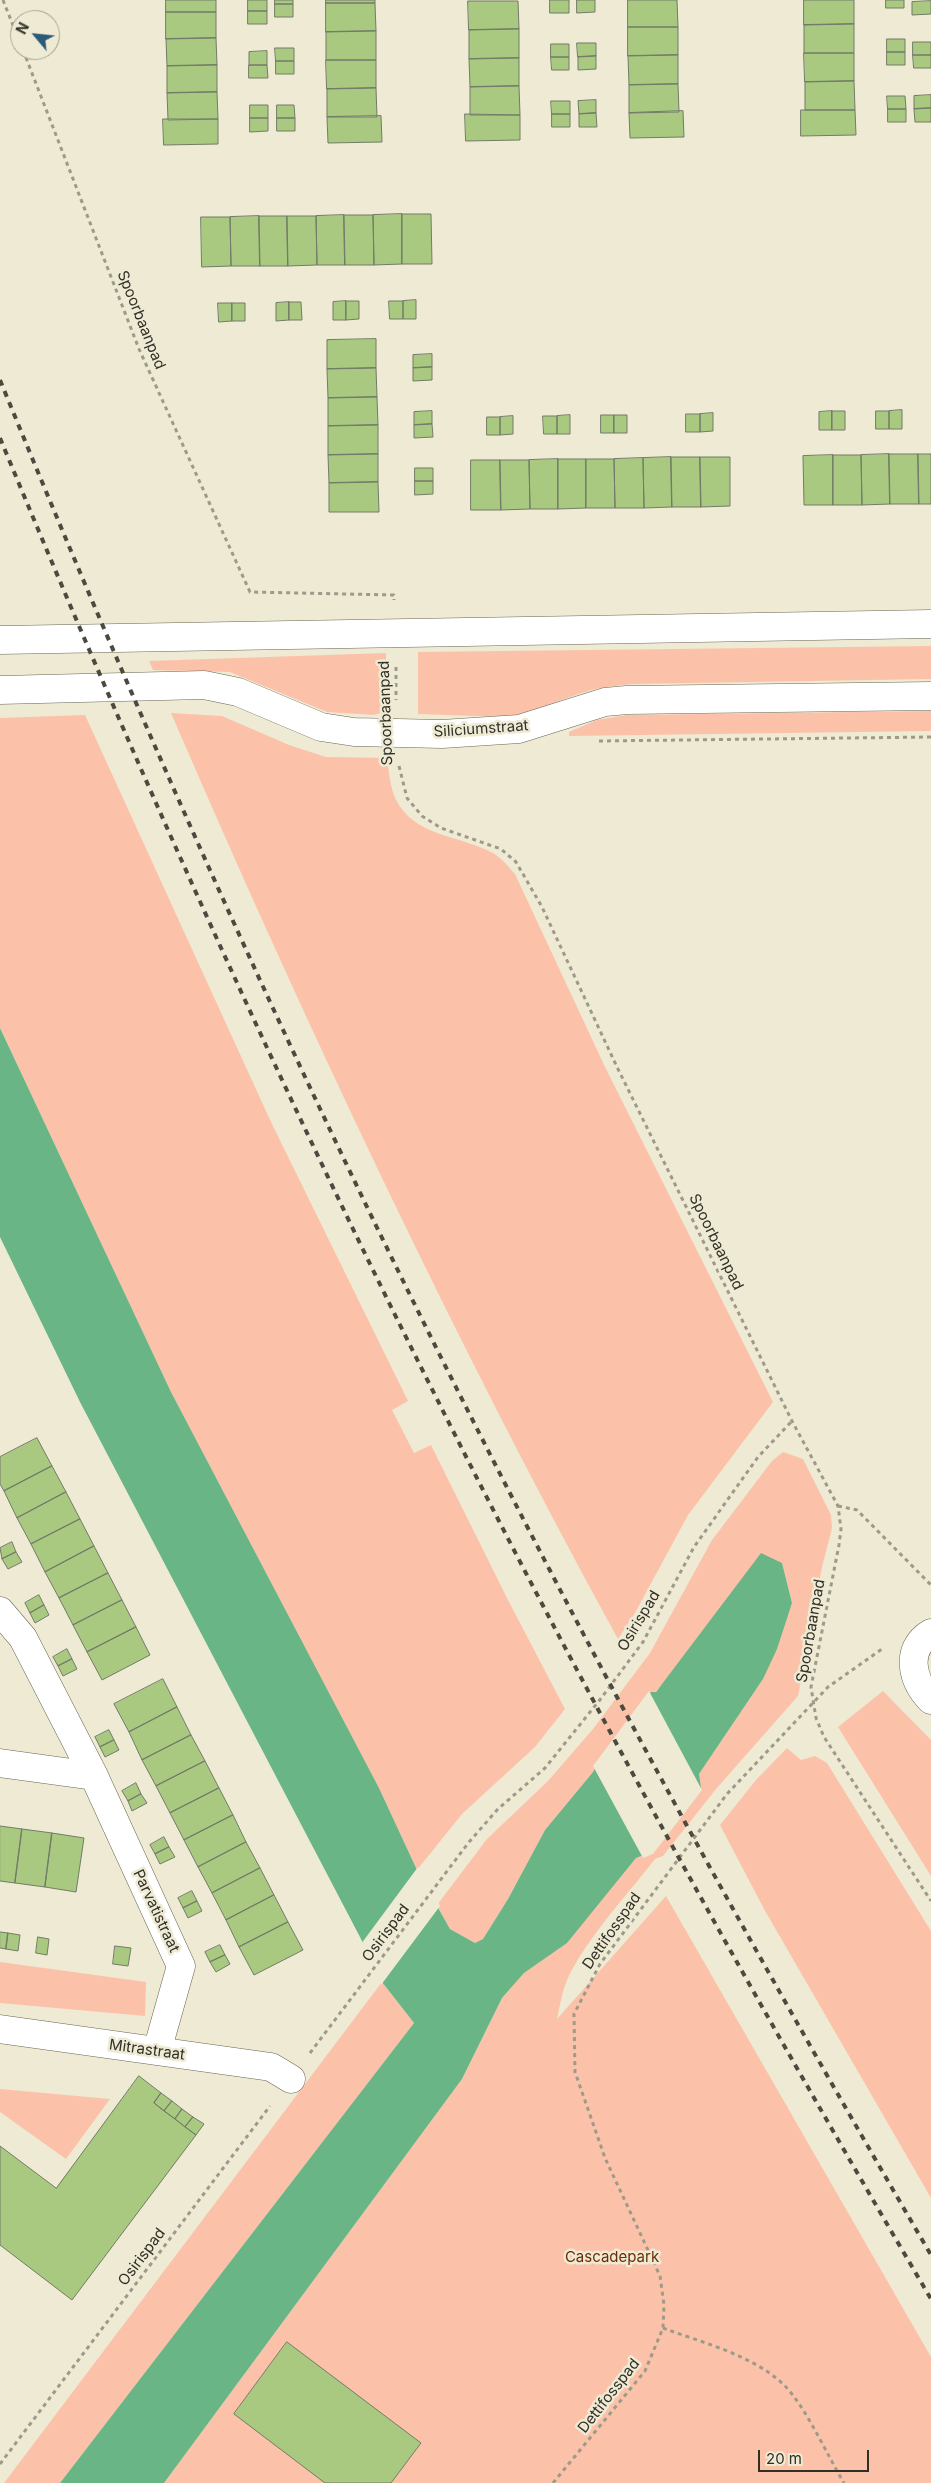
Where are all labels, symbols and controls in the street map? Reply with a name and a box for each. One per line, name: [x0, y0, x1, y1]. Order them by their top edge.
north arrow: [10, 10, 60, 60]
text: N: [12, 19, 32, 37]
street label: Spoorbaanpad: [113, 268, 169, 372]
street label: Spoorbaanpad: [375, 660, 397, 766]
street label: Siliciumstraat: [433, 717, 529, 741]
street label: Spoorbaanpad: [685, 1191, 747, 1293]
street label: Spoorbaanpad: [793, 1578, 829, 1684]
street label: Osirispad: [614, 1587, 664, 1655]
street label: Parvatistraat: [129, 1867, 183, 1955]
street label: Dettifosspad: [579, 1889, 645, 1973]
street label: Osirispad: [359, 1901, 413, 1965]
street label: Mitrastraat: [108, 2036, 186, 2064]
street label: Osirispad: [115, 2225, 169, 2289]
park label: Cascadepark: [565, 2248, 659, 2266]
street label: Dettifosspad: [574, 2355, 644, 2437]
scale bar: [761, 2440, 872, 2472]
text: 20 m: [766, 2449, 802, 2468]

